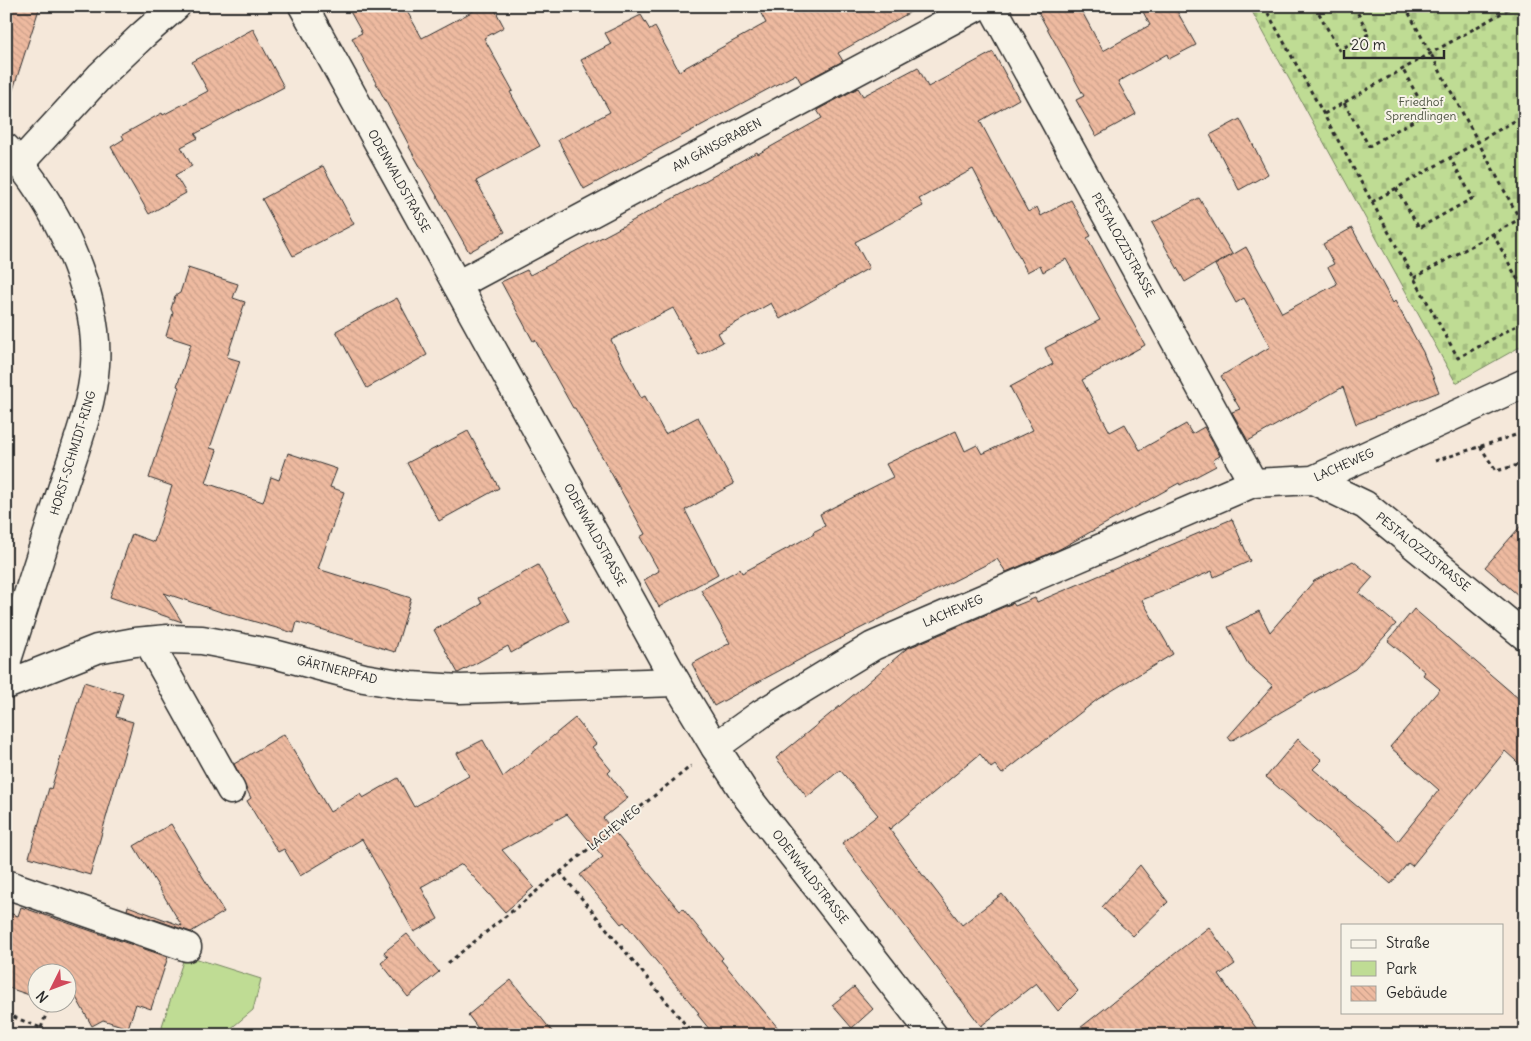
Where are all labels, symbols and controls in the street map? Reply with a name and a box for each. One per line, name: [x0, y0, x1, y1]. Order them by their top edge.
scale bar: [1344, 28, 1444, 60]
text: 20 m: [1351, 35, 1386, 54]
park label: Friedhof Sprendlingen: [1386, 94, 1457, 123]
street label: AM GÄNSGRABEN: [670, 115, 764, 174]
street label: ODENWALDSTRASSE: [365, 127, 434, 235]
street label: PESTALOZZISTRASSE: [1089, 190, 1158, 300]
street label: HORST-SCHMIDT-RING: [46, 388, 99, 517]
street label: LACHEWEG: [1311, 445, 1376, 484]
street label: ODENWALDSTRASSE: [561, 481, 630, 589]
street label: PESTALOZZISTRASSE: [1373, 509, 1474, 594]
street label: LACHEWEG: [920, 591, 986, 630]
street label: GÄRTNERPFAD: [295, 652, 379, 687]
street label: LACHEWEG: [584, 801, 644, 854]
street label: ODENWALDSTRASSE: [769, 827, 852, 927]
legend: [1341, 924, 1504, 1014]
text: Straße: [1386, 933, 1430, 952]
text: Park: [1386, 959, 1417, 978]
north arrow: [28, 964, 78, 1014]
text: Gebäude: [1386, 983, 1447, 1002]
text: N: [32, 987, 52, 1006]

